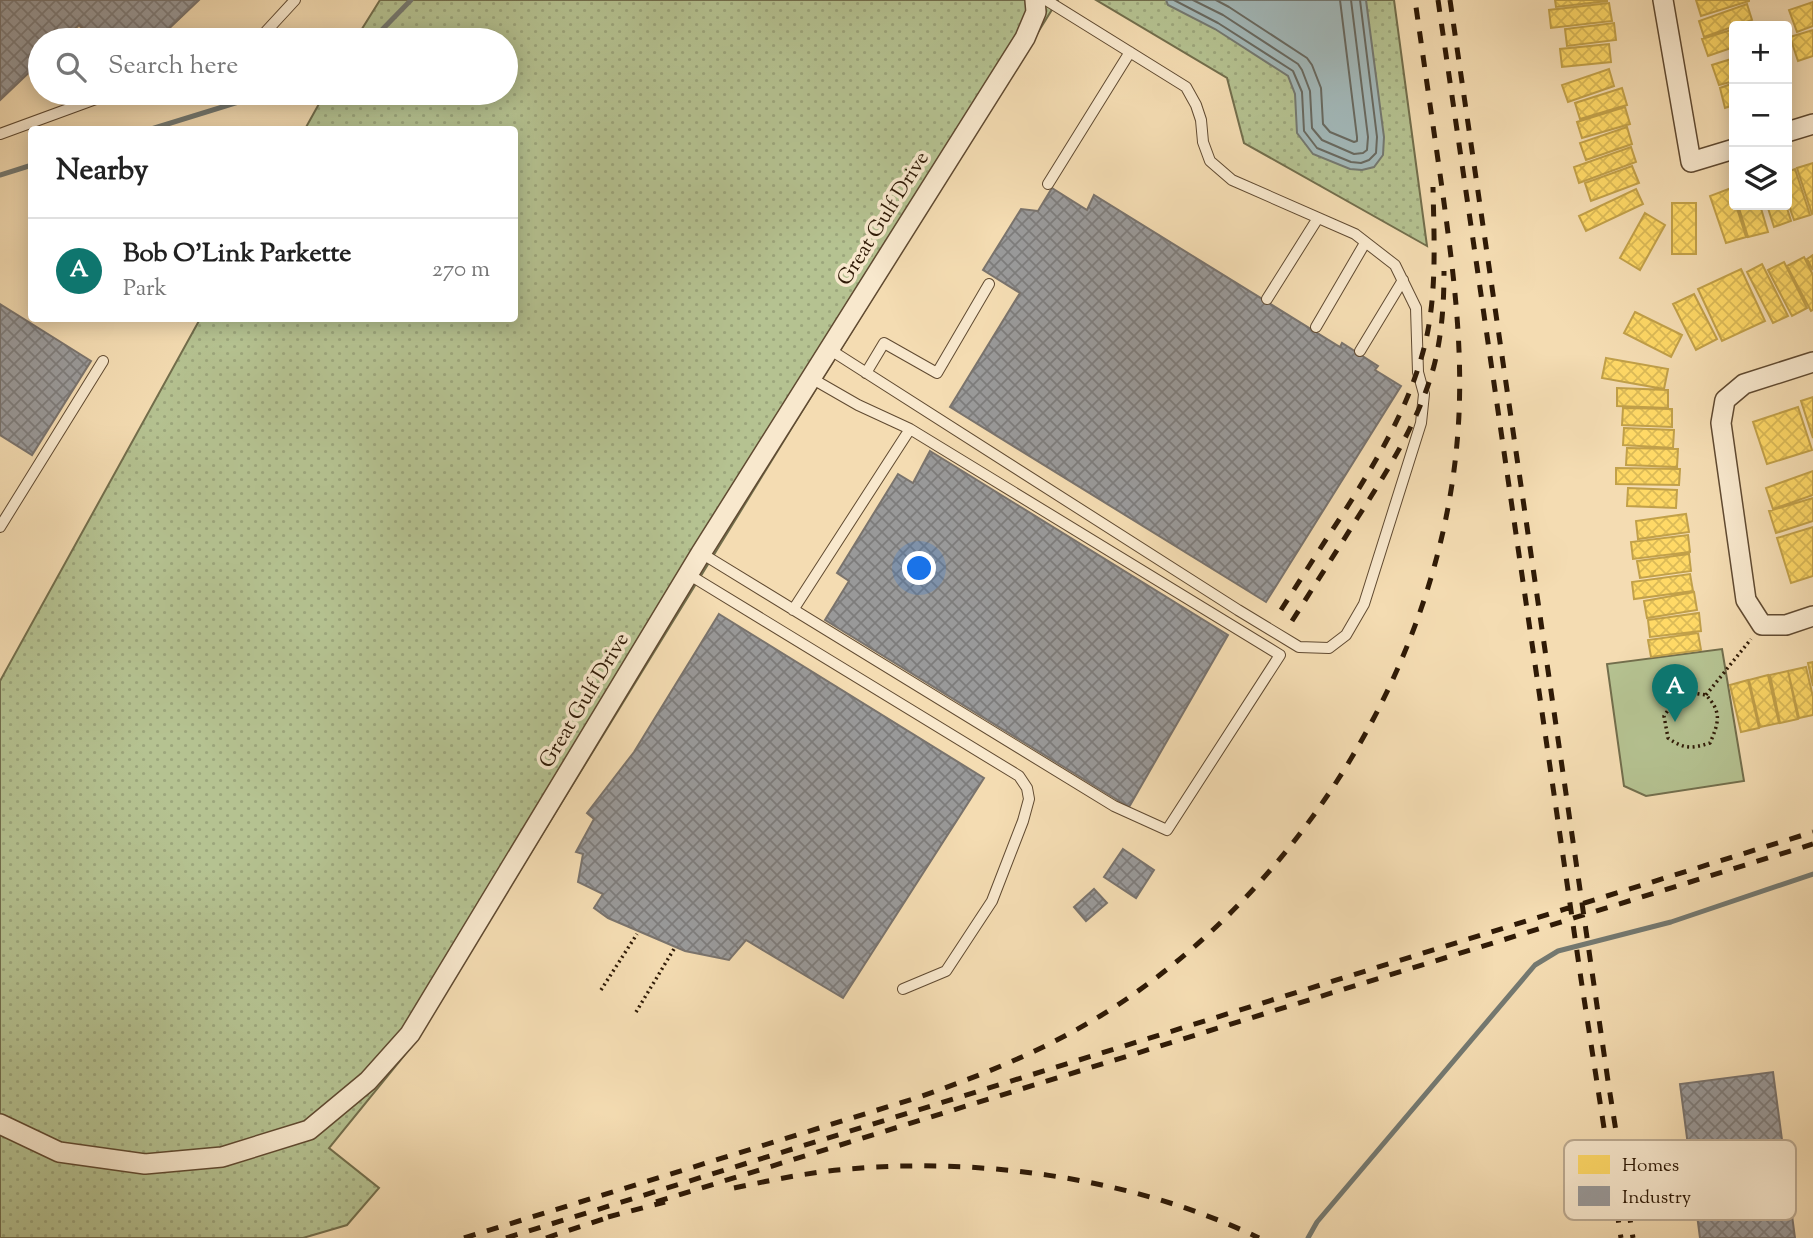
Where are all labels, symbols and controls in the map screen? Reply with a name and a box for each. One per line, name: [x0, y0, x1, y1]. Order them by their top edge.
map controls: [1729, 21, 1792, 210]
button: +: [1729, 21, 1792, 84]
search box: [28, 28, 518, 105]
icon: search: [52, 48, 90, 86]
text: Search here: [108, 48, 238, 85]
button: −: [1729, 84, 1792, 147]
street label: Great Gulf Drive: [831, 146, 937, 292]
button: layers: [1729, 147, 1792, 210]
text: Nearby: [56, 150, 148, 193]
text: Bob O'Link Parkette: [123, 236, 351, 273]
text: A: [70, 254, 88, 287]
text: 270 m: [432, 254, 490, 287]
text: Park: [123, 273, 167, 306]
your location: [902, 551, 936, 585]
street label: Great Gulf Drive: [533, 628, 637, 774]
pin: A: [1652, 664, 1698, 722]
legend: [1564, 1140, 1796, 1220]
text: Homes: [1622, 1153, 1679, 1180]
text: Industry: [1622, 1185, 1692, 1212]

